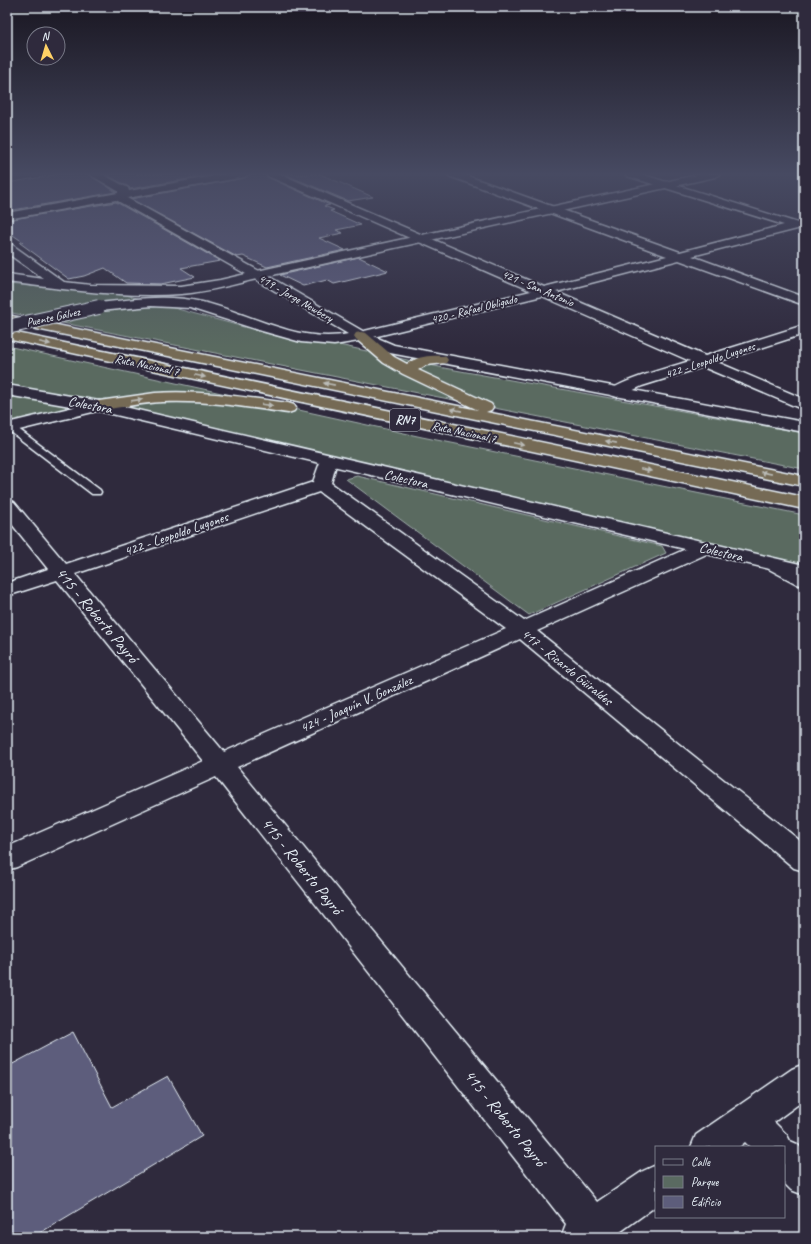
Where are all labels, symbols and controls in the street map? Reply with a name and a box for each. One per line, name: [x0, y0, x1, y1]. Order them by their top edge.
north arrow: [26, 26, 66, 66]
text: N: [41, 29, 51, 43]
street label: 421 - San Antonio: [500, 266, 577, 311]
street label: 419 - Jorge Newbery: [256, 270, 337, 326]
street label: 420 - Rafael Obligado: [429, 290, 519, 327]
street label: Puente Gálvez: [25, 303, 83, 330]
street label: 422 - Leopoldo Lugones: [663, 338, 758, 382]
one-way arrow: [39, 340, 51, 346]
street label: Ruta Nacional 7: [113, 350, 181, 380]
one-way arrow: [194, 373, 206, 379]
one-way arrow: [322, 381, 335, 387]
street label: Colectora: [67, 392, 114, 418]
one-way arrow: [131, 397, 143, 403]
one-way arrow: [261, 402, 273, 408]
one-way arrow: [450, 407, 462, 413]
road number: RN7: [390, 409, 420, 431]
street label: Ruta Nacional 7: [430, 417, 498, 447]
one-way arrow: [605, 438, 617, 444]
one-way arrow: [512, 441, 525, 447]
street label: Colectora: [383, 466, 430, 492]
one-way arrow: [640, 468, 652, 474]
one-way arrow: [760, 469, 772, 475]
street label: 422 - Leopoldo Lugones: [122, 508, 231, 560]
street label: Colectora: [698, 539, 745, 565]
street label: 415 - Roberto Payró: [51, 563, 145, 669]
street label: 417 - Ricardo Güiraldes: [518, 625, 617, 710]
street label: 424 - Joaquín V. González: [297, 671, 416, 736]
street label: 415 - Roberto Payró: [256, 813, 349, 921]
street label: 415 - Roberto Payró: [459, 1065, 552, 1173]
legend: [655, 1146, 785, 1218]
text: Calle: [691, 1154, 711, 1170]
text: Parque: [691, 1174, 720, 1190]
text: Edificio: [691, 1194, 721, 1210]

